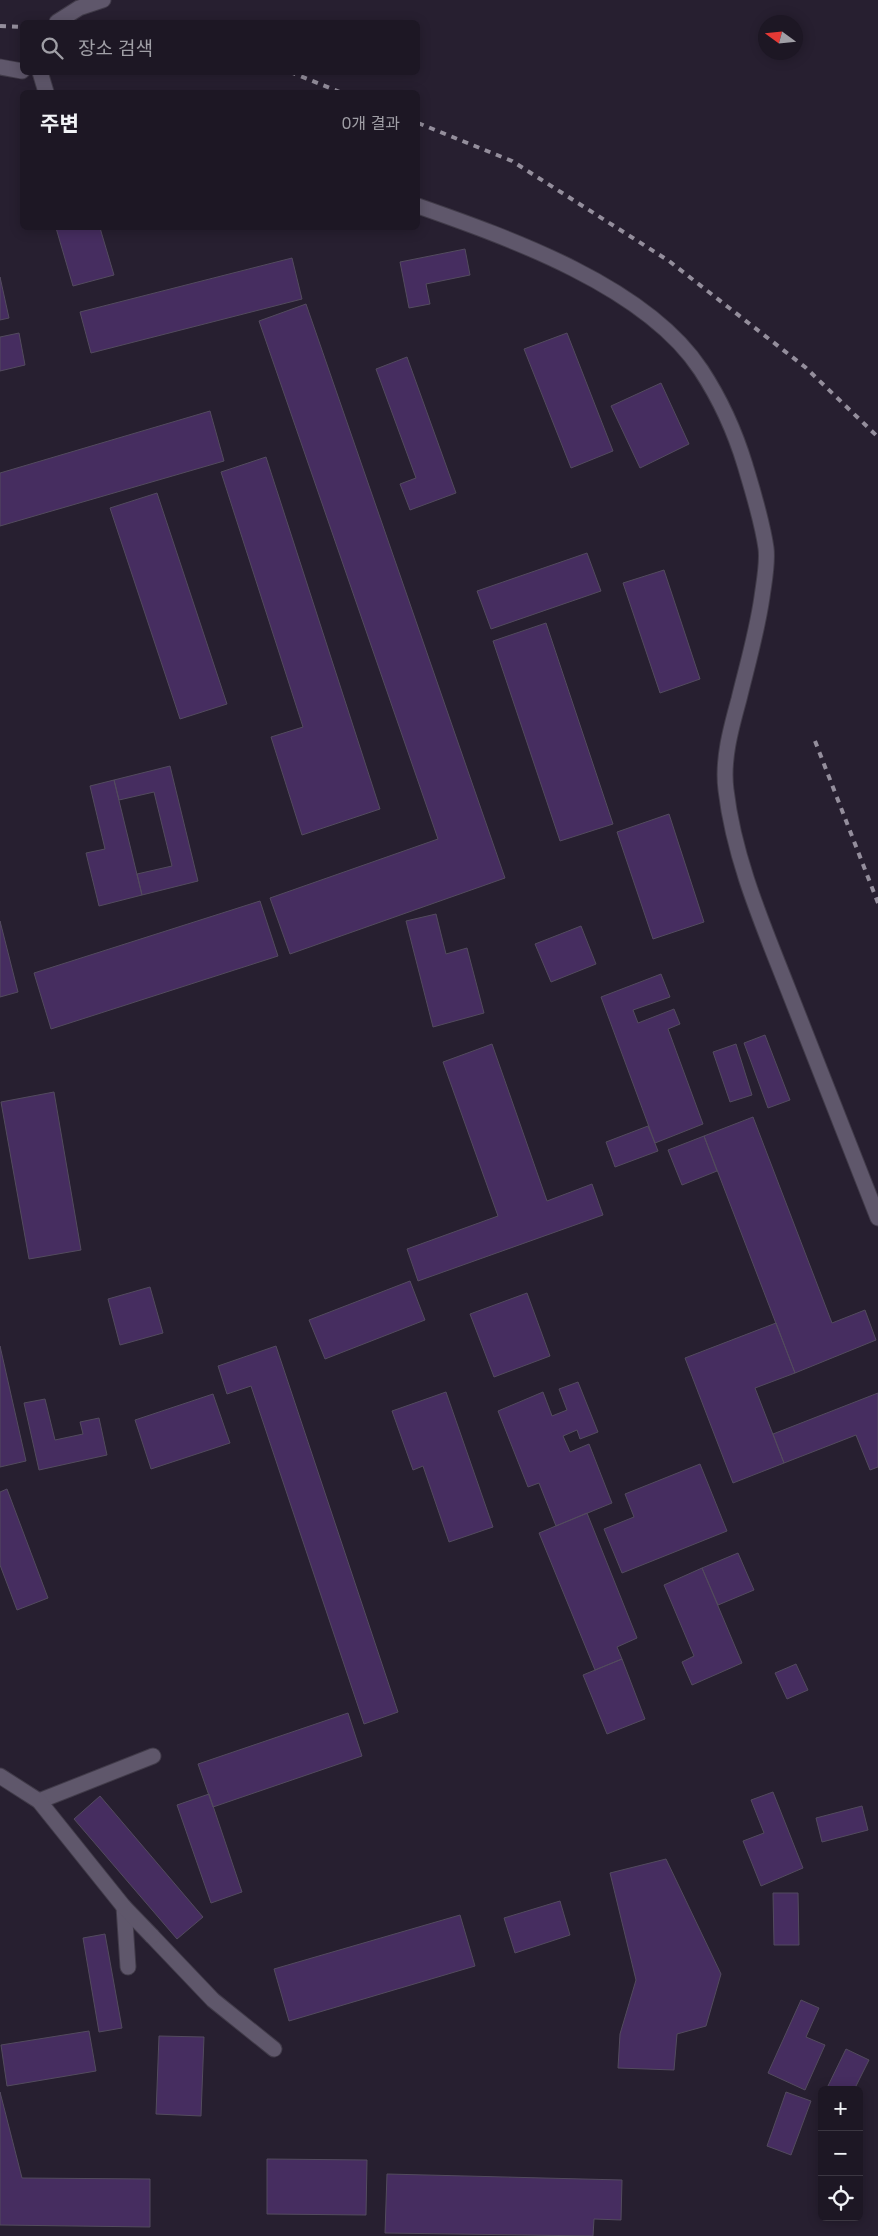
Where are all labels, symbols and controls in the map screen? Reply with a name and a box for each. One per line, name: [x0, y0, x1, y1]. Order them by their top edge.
north arrow: [758, 15, 803, 60]
search box: [20, 20, 420, 75]
icon: search: [38, 34, 66, 62]
text: 장소 검색: [78, 35, 153, 62]
text: 주변: [40, 109, 79, 138]
text: 0개 결과: [342, 112, 400, 135]
map controls: [818, 2086, 863, 2221]
button: +: [818, 2086, 863, 2131]
button: −: [818, 2131, 863, 2176]
button: locate: [818, 2176, 863, 2221]

